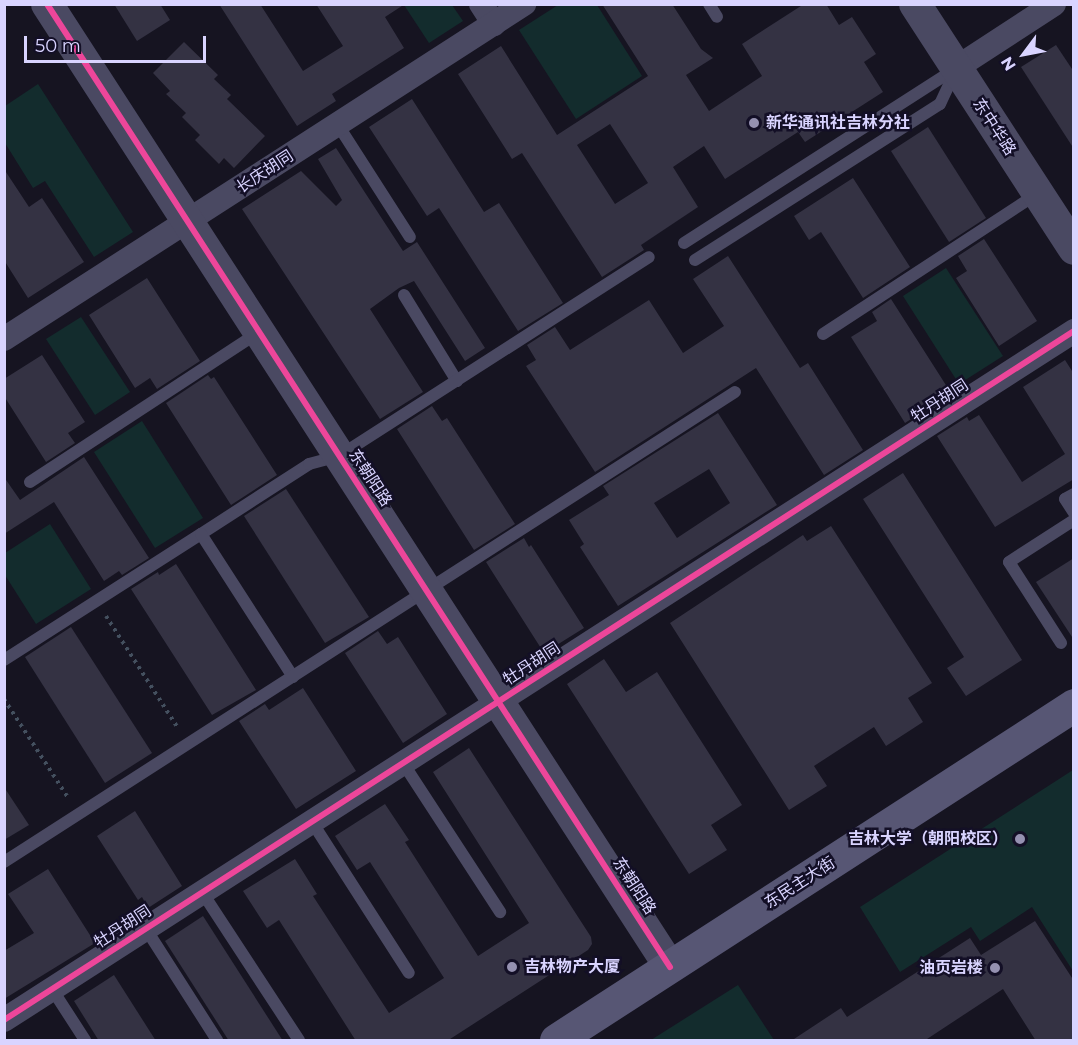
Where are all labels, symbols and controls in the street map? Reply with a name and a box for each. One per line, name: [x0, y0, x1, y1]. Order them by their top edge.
scale bar: [27, 24, 208, 62]
north arrow: [994, 24, 1054, 84]
text: 50 m: [35, 35, 81, 57]
text: N: [997, 53, 1020, 74]
street label: 东中华路: [969, 95, 1019, 159]
place label: 新华通讯社吉林分社: [766, 113, 910, 133]
marker: 新华通讯社吉林分社: [747, 116, 761, 130]
street label: 长庆胡同: [233, 147, 297, 197]
street label: 牡丹胡同: [908, 376, 972, 426]
street label: 东朝阳路: [345, 446, 395, 510]
street label: 牡丹胡同: [500, 639, 564, 689]
place label: 吉林大学（朝阳校区）: [848, 829, 1008, 849]
marker: 吉林大学（朝阳校区）: [1013, 832, 1027, 846]
street label: 东民主大街: [761, 853, 839, 913]
street label: 东朝阳路: [609, 854, 659, 918]
street label: 牡丹胡同: [91, 902, 155, 952]
place label: 吉林物产大厦: [524, 957, 620, 977]
place label: 油页岩楼: [919, 958, 983, 978]
marker: 吉林物产大厦: [505, 960, 519, 974]
marker: 油页岩楼: [988, 961, 1002, 975]

